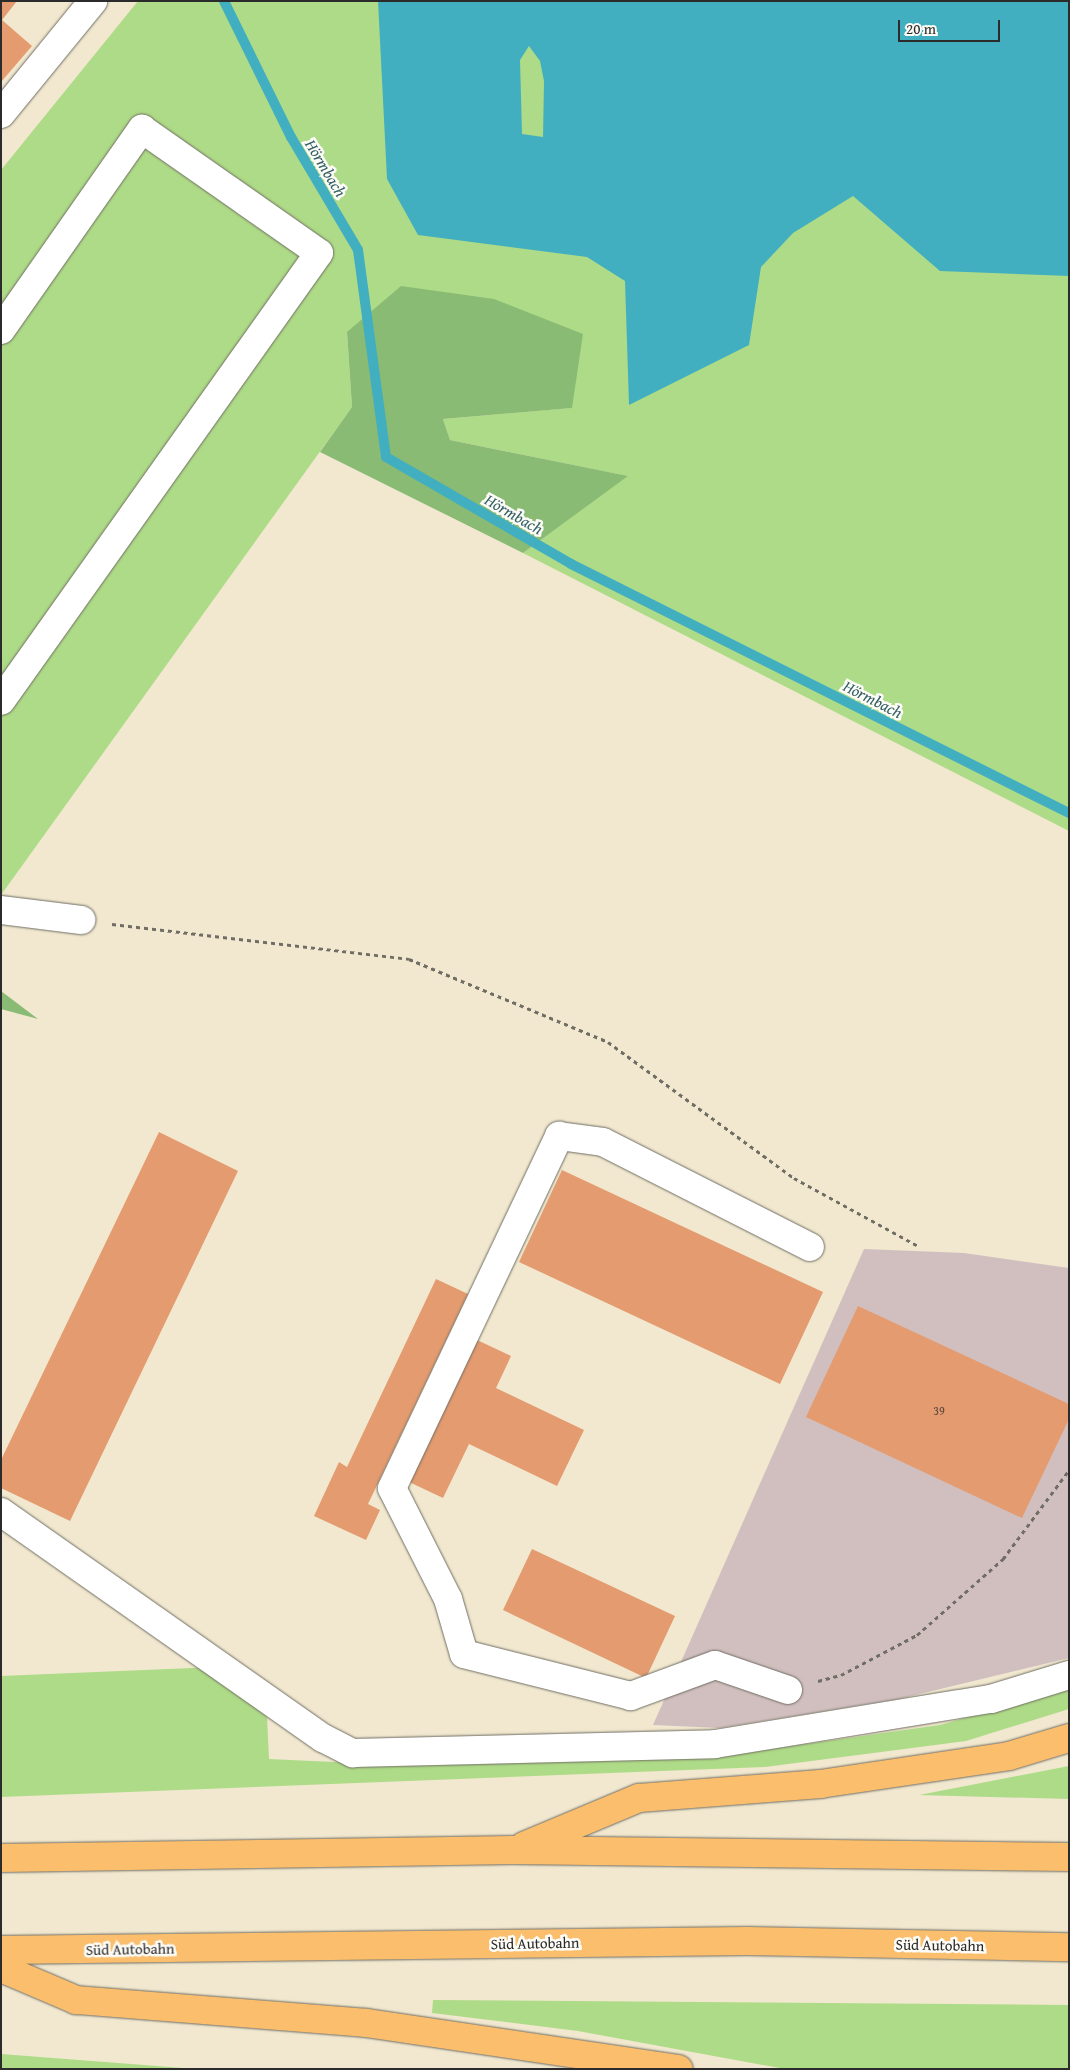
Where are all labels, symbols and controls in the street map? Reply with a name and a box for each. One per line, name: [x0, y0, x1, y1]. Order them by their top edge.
scale bar: [900, 10, 1002, 42]
text: 20 m: [906, 18, 936, 39]
water label: Hörmbach: [301, 136, 351, 200]
water label: Hörmbach: [482, 490, 546, 538]
water label: Hörmbach: [840, 676, 906, 722]
house number: 39: [933, 1404, 945, 1418]
street label: Süd Autobahn: [491, 1933, 579, 1953]
street label: Süd Autobahn: [896, 1935, 984, 1955]
street label: Süd Autobahn: [86, 1939, 174, 1959]

